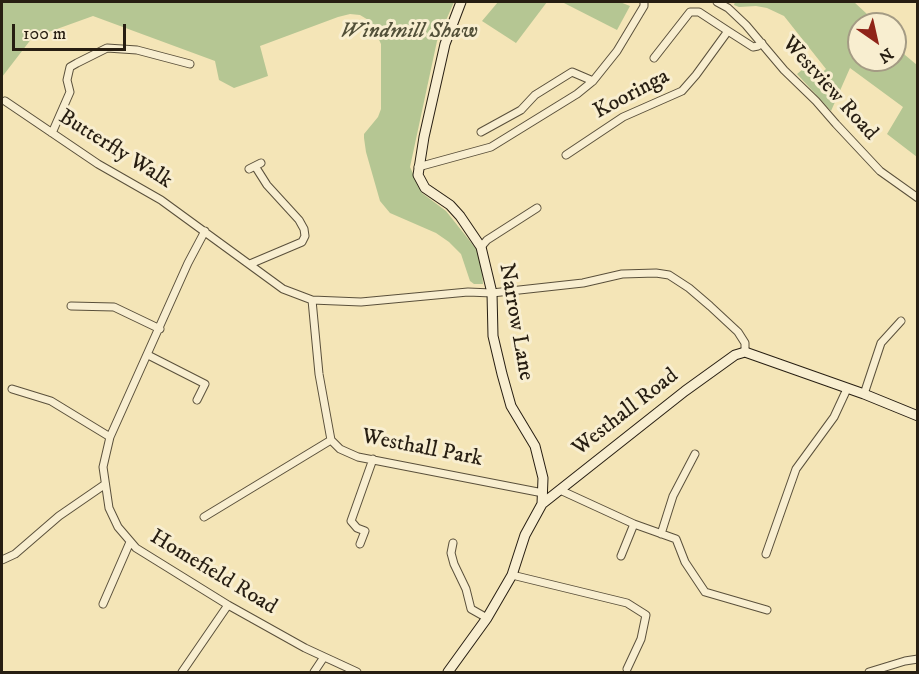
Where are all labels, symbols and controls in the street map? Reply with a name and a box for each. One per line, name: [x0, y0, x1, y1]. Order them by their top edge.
scale bar: [15, 12, 129, 50]
north arrow: [847, 12, 907, 72]
park label: Windmill Shaw: [340, 19, 478, 45]
text: 100 m: [23, 23, 66, 45]
street label: Westview Road: [775, 31, 883, 147]
text: N: [875, 43, 897, 67]
street label: Kooringa: [590, 64, 674, 126]
street label: Butterfly Walk: [53, 105, 177, 195]
street label: Narrow Lane: [492, 261, 538, 383]
street label: Westhall Road: [568, 364, 684, 462]
street label: Westhall Park: [359, 424, 485, 474]
street label: Homefield Road: [145, 525, 281, 621]

